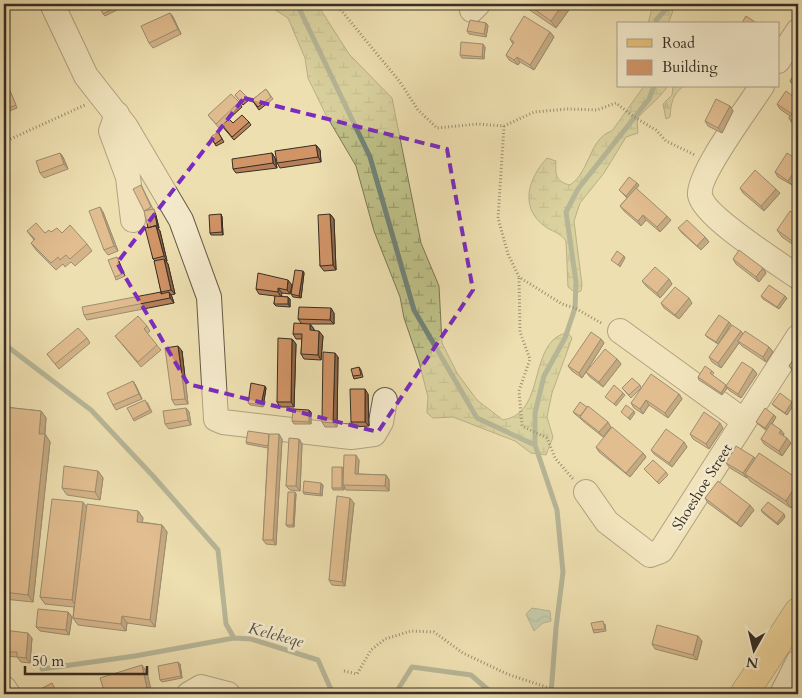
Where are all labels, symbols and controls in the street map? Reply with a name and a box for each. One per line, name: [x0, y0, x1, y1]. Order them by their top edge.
legend: [617, 22, 780, 88]
text: Road: [662, 33, 695, 53]
text: Building: [662, 57, 718, 77]
street label: Shoeshoe Street: [667, 440, 737, 534]
water label: Kelekeqe: [246, 617, 307, 653]
north arrow: [730, 626, 780, 676]
scale bar: [25, 643, 148, 675]
text: 50 m: [32, 651, 64, 671]
text: N: [745, 652, 760, 673]

